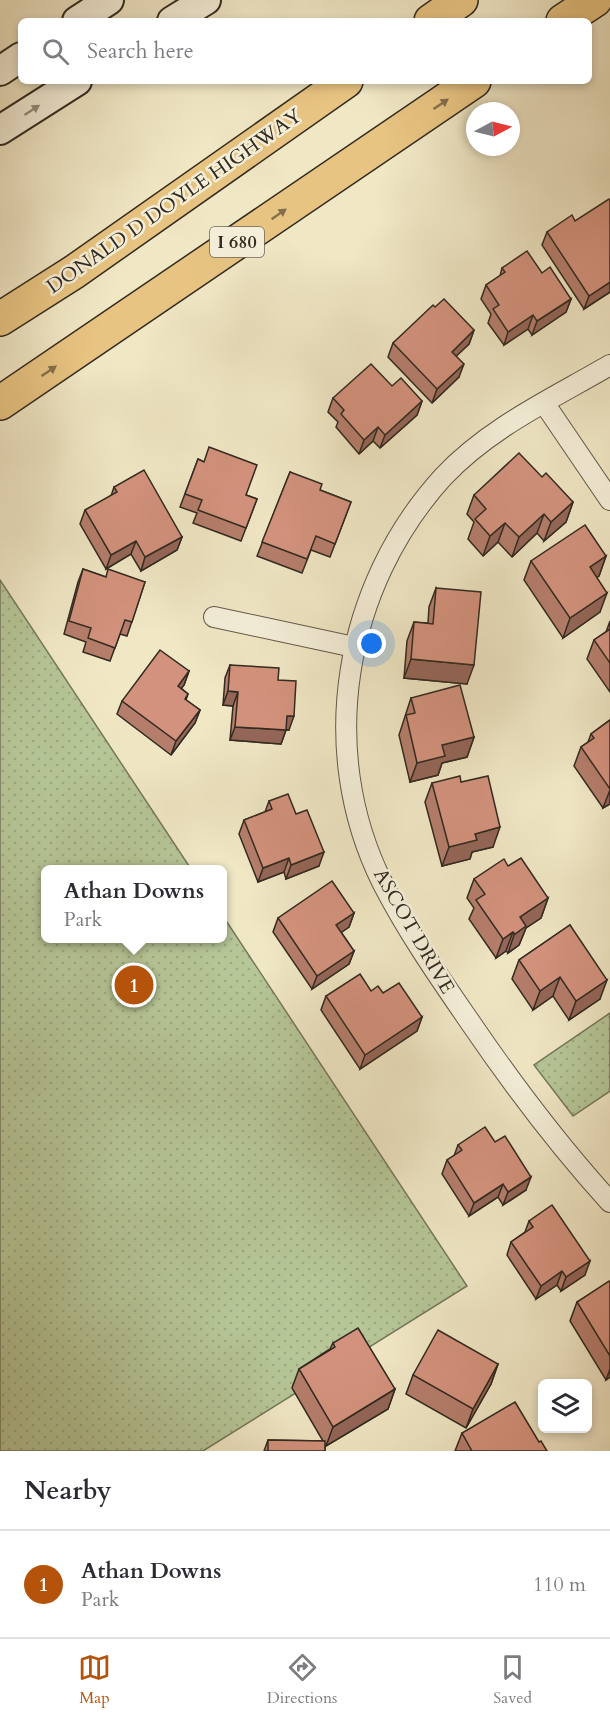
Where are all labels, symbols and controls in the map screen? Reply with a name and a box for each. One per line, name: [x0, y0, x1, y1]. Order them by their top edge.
search box: [18, 18, 592, 84]
icon: search: [39, 35, 72, 68]
text: Search here: [87, 36, 194, 66]
one-way arrow: [432, 98, 448, 110]
street label: DONALD D DOYLE HIGHWAY: [41, 102, 307, 300]
north arrow: [466, 102, 520, 156]
one-way arrow: [24, 104, 40, 115]
one-way arrow: [271, 208, 288, 219]
road number: I 680: [210, 227, 264, 257]
one-way arrow: [40, 365, 57, 376]
your location: [357, 629, 386, 658]
street label: ASCOT DRIVE: [367, 863, 461, 999]
popup: [41, 865, 227, 943]
text: Athan Downs: [64, 876, 204, 906]
text: Park: [64, 906, 102, 933]
pin: 1: [114, 962, 154, 1008]
map controls: [538, 1379, 592, 1433]
button: layers: [538, 1379, 592, 1433]
text: Nearby: [24, 1473, 112, 1508]
text: Athan Downs: [81, 1556, 221, 1586]
text: 1: [38, 1571, 49, 1598]
text: 110 m: [533, 1571, 586, 1598]
text: Park: [81, 1586, 119, 1613]
tab: Map: [78, 1651, 111, 1709]
tab: Directions: [267, 1651, 337, 1709]
tab: Saved: [493, 1651, 532, 1709]

